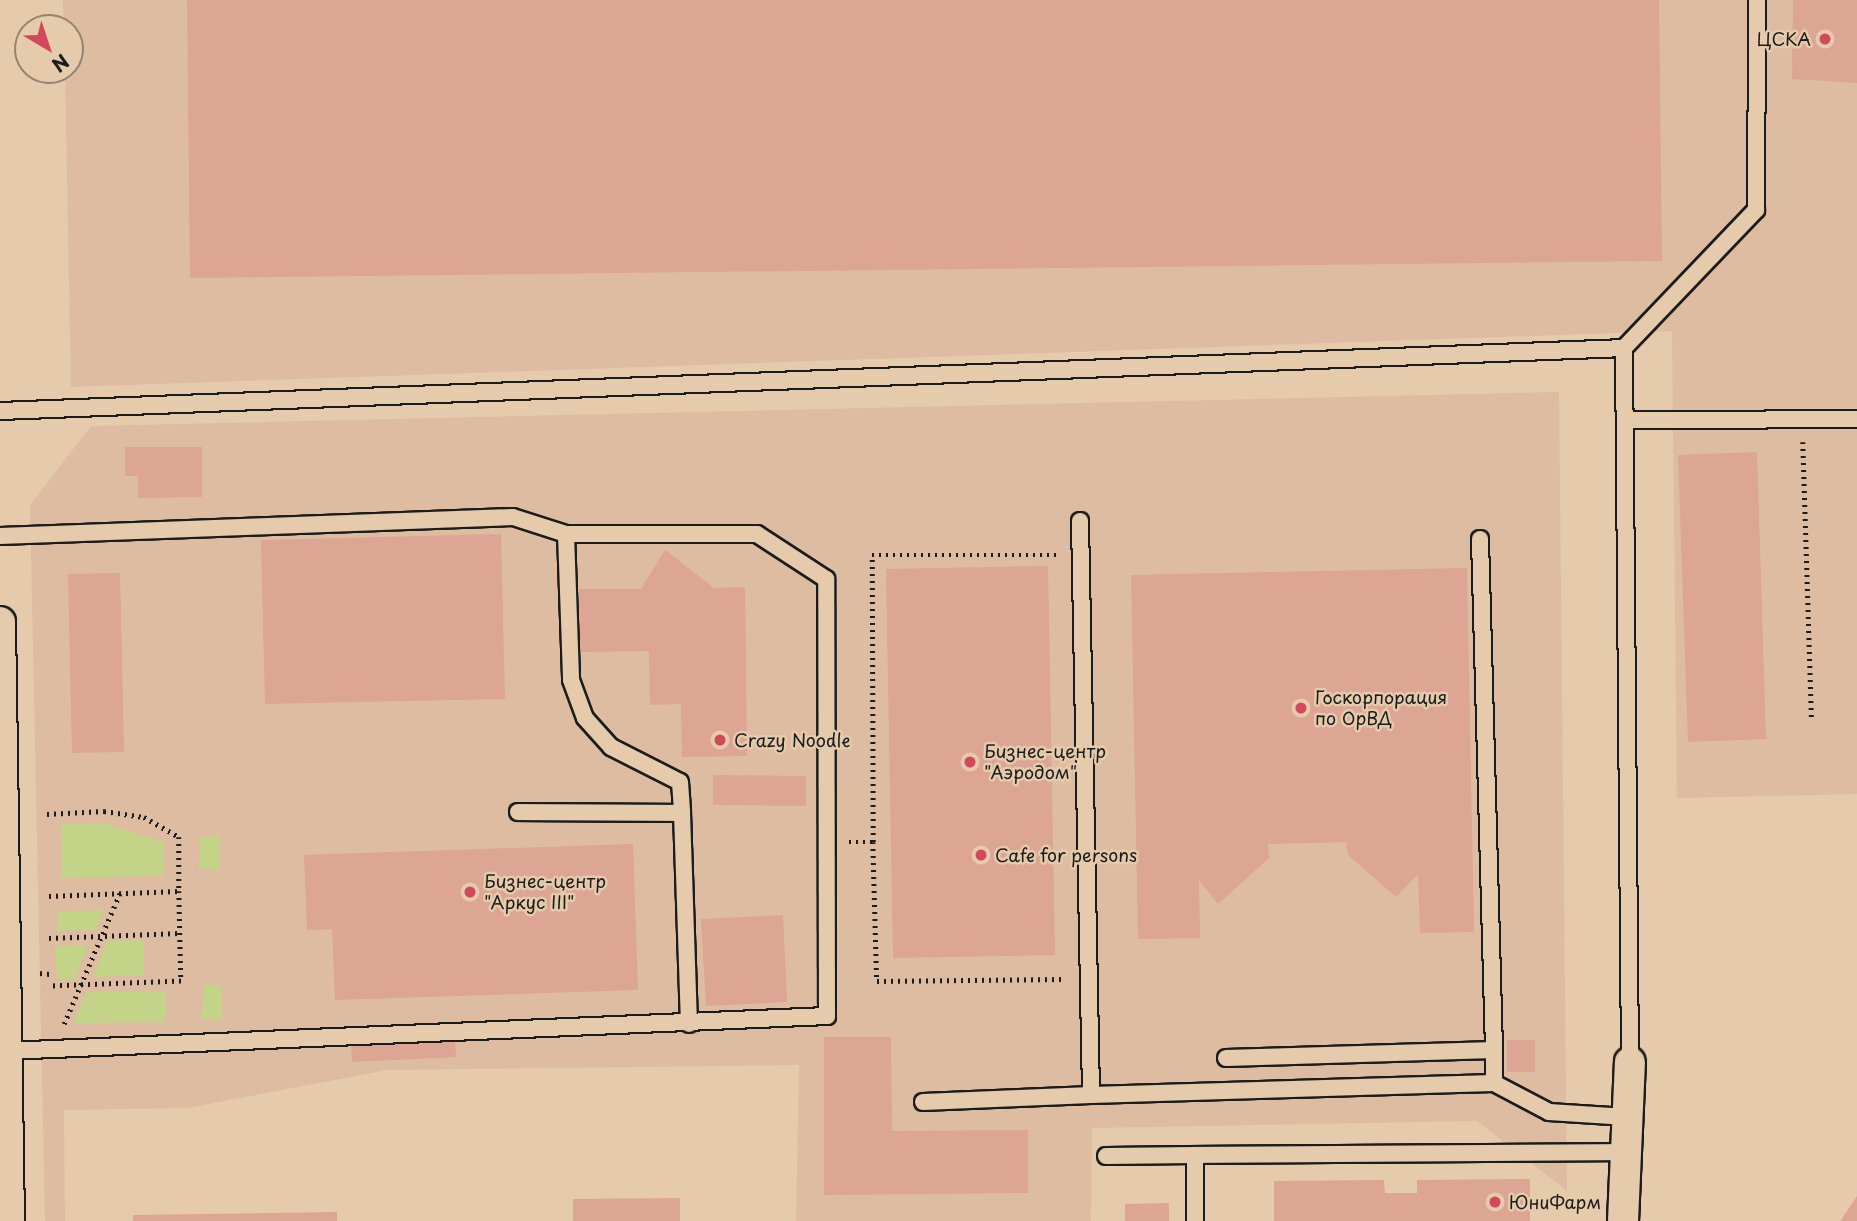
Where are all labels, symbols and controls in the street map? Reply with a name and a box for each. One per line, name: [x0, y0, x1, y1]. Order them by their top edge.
north arrow: [14, 14, 84, 84]
place label: ЦСКА: [1757, 28, 1811, 50]
marker: ЦСКА: [1817, 31, 1833, 47]
text: N: [46, 48, 76, 79]
place label: Госкорпорация по ОрВД: [1315, 687, 1447, 730]
marker: Госкорпорация по ОрВД: [1293, 700, 1309, 716]
place label: Crazy Noodle: [734, 729, 852, 751]
marker: Crazy Noodle: [712, 732, 728, 748]
place label: Бизнес-центр "Аэродом": [984, 741, 1106, 784]
marker: Бизнес-центр "Аэродом": [962, 754, 978, 770]
place label: Cafe for persons: [995, 844, 1140, 866]
marker: Cafe for persons: [973, 847, 989, 863]
place label: Бизнес-центр "Аркус III": [484, 871, 606, 914]
marker: Бизнес-центр "Аркус III": [462, 884, 478, 900]
place label: ЮниФарм: [1509, 1191, 1601, 1213]
marker: ЮниФарм: [1487, 1194, 1503, 1210]

